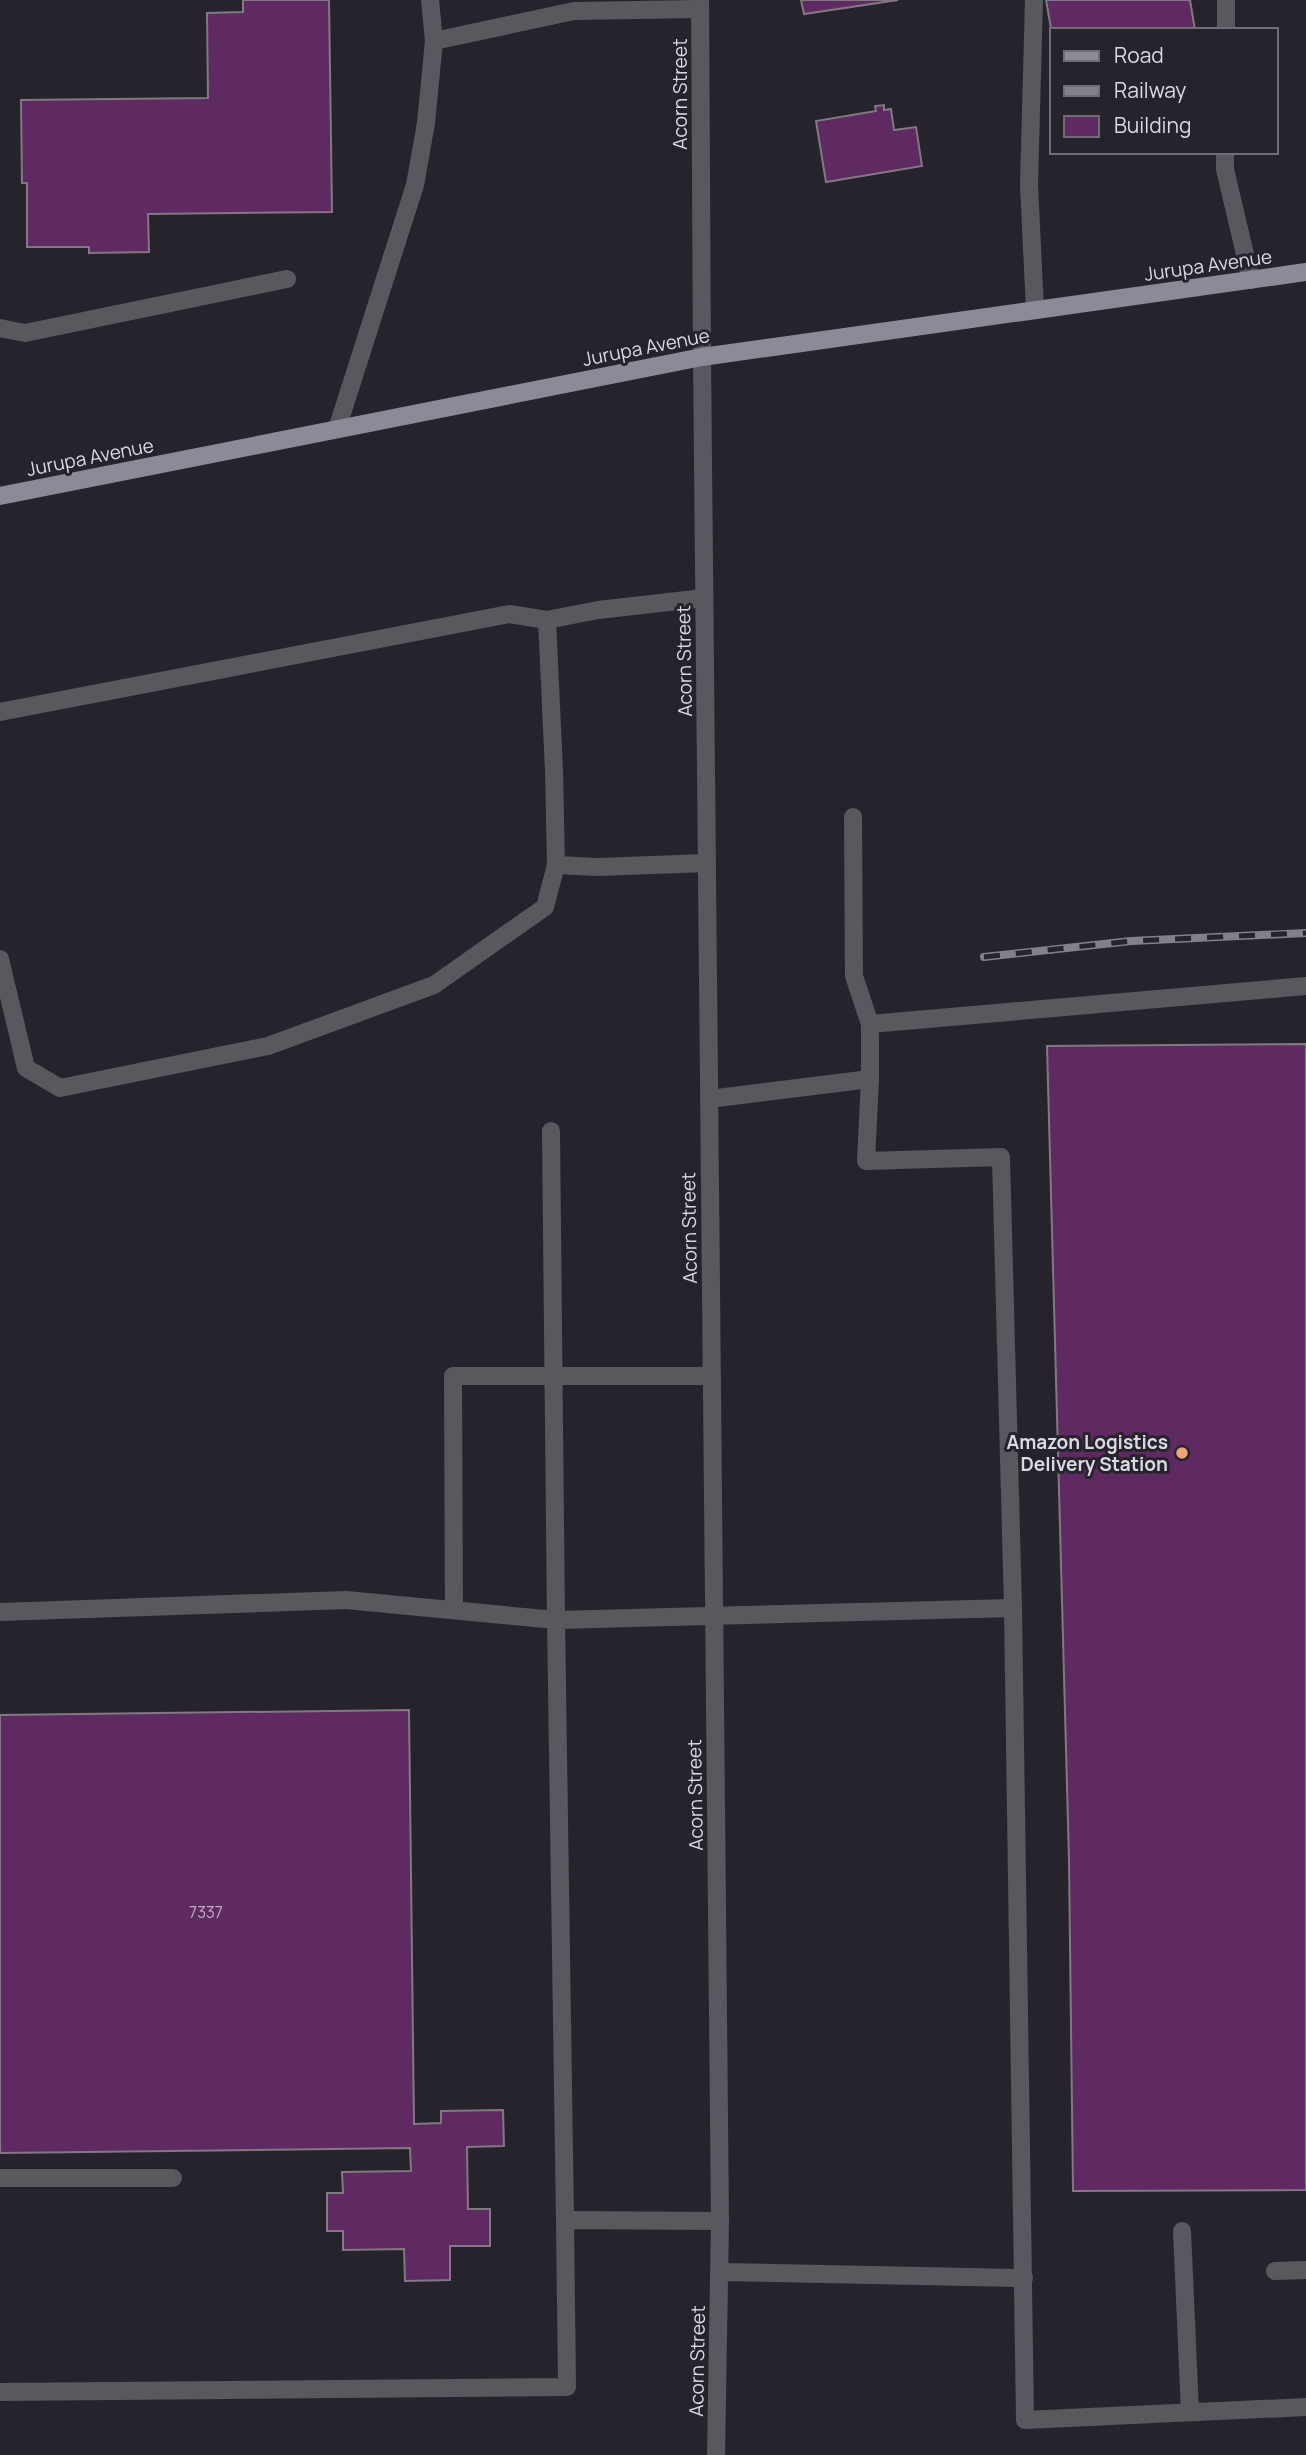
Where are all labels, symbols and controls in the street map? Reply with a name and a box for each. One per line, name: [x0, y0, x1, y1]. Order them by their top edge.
legend: [1050, 28, 1278, 154]
street label: Acorn Street: [667, 38, 693, 150]
text: Road: [1114, 41, 1164, 69]
text: Railway: [1114, 76, 1186, 104]
text: Building: [1114, 111, 1191, 139]
street label: Jurupa Avenue: [1142, 243, 1274, 287]
street label: Jurupa Avenue: [580, 322, 712, 372]
street label: Jurupa Avenue: [24, 432, 156, 482]
street label: Acorn Street: [670, 605, 698, 717]
street label: Acorn Street: [675, 1172, 703, 1284]
place label: Amazon Logistics Delivery Station: [1006, 1429, 1168, 1477]
marker: Amazon Logistics Delivery Station: [1174, 1445, 1190, 1461]
street label: Acorn Street: [681, 1739, 709, 1851]
house number: 7337: [189, 1901, 223, 1923]
street label: Acorn Street: [683, 2305, 711, 2417]

